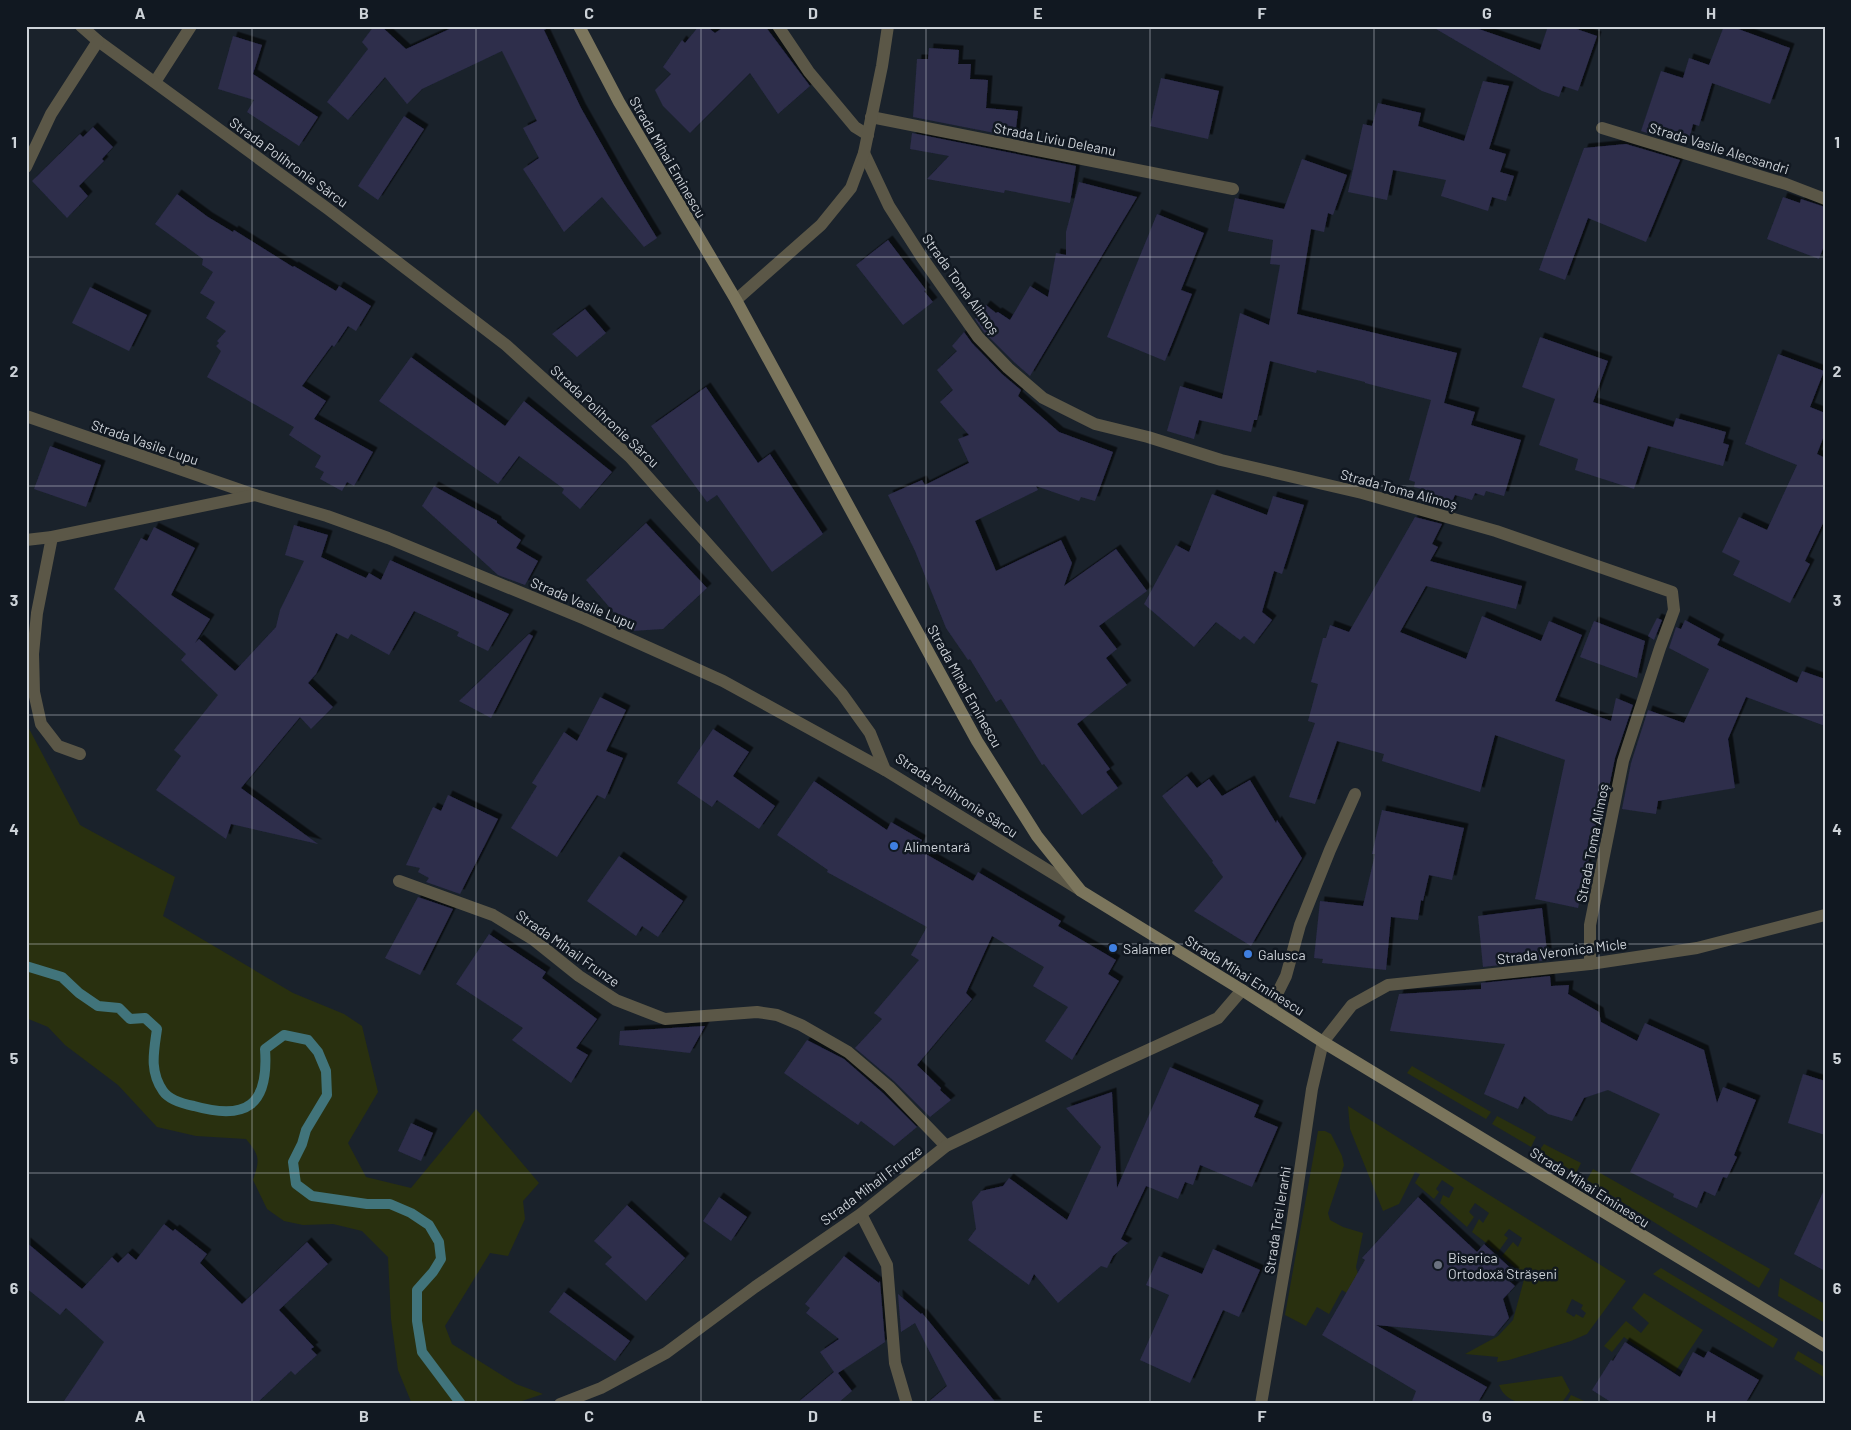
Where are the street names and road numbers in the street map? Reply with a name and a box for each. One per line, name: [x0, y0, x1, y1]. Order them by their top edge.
street label: Strada Mihai Eminescu: [626, 93, 710, 221]
street label: Strada Polihronie Sârcu: [226, 113, 352, 211]
street label: Strada Liviu Deleanu: [992, 119, 1118, 159]
street label: Strada Vasile Alecsandri: [1647, 119, 1791, 177]
street label: Strada Toma Alimoș: [919, 230, 1003, 338]
street label: Strada Polihronie Sârcu: [547, 361, 663, 471]
street label: Strada Vasile Lupu: [89, 416, 201, 468]
street label: Strada Toma Alimoș: [1339, 465, 1460, 513]
street label: Strada Vasile Lupu: [528, 573, 638, 633]
street label: Strada Mihai Eminescu: [924, 622, 1006, 750]
street label: Strada Polihronie Sârcu: [893, 749, 1021, 841]
street label: Strada Toma Alimoș: [1572, 782, 1612, 904]
street label: Strada Mihail Frunze: [513, 906, 623, 990]
street label: Strada Mihai Eminescu: [1182, 931, 1308, 1019]
street label: Strada Veronica Micle: [1496, 935, 1628, 967]
street label: Strada Mihail Frunze: [817, 1141, 925, 1229]
street label: Strada Mihai Eminescu: [1527, 1143, 1653, 1231]
street label: Strada Trei Ierarhi: [1260, 1165, 1294, 1275]

